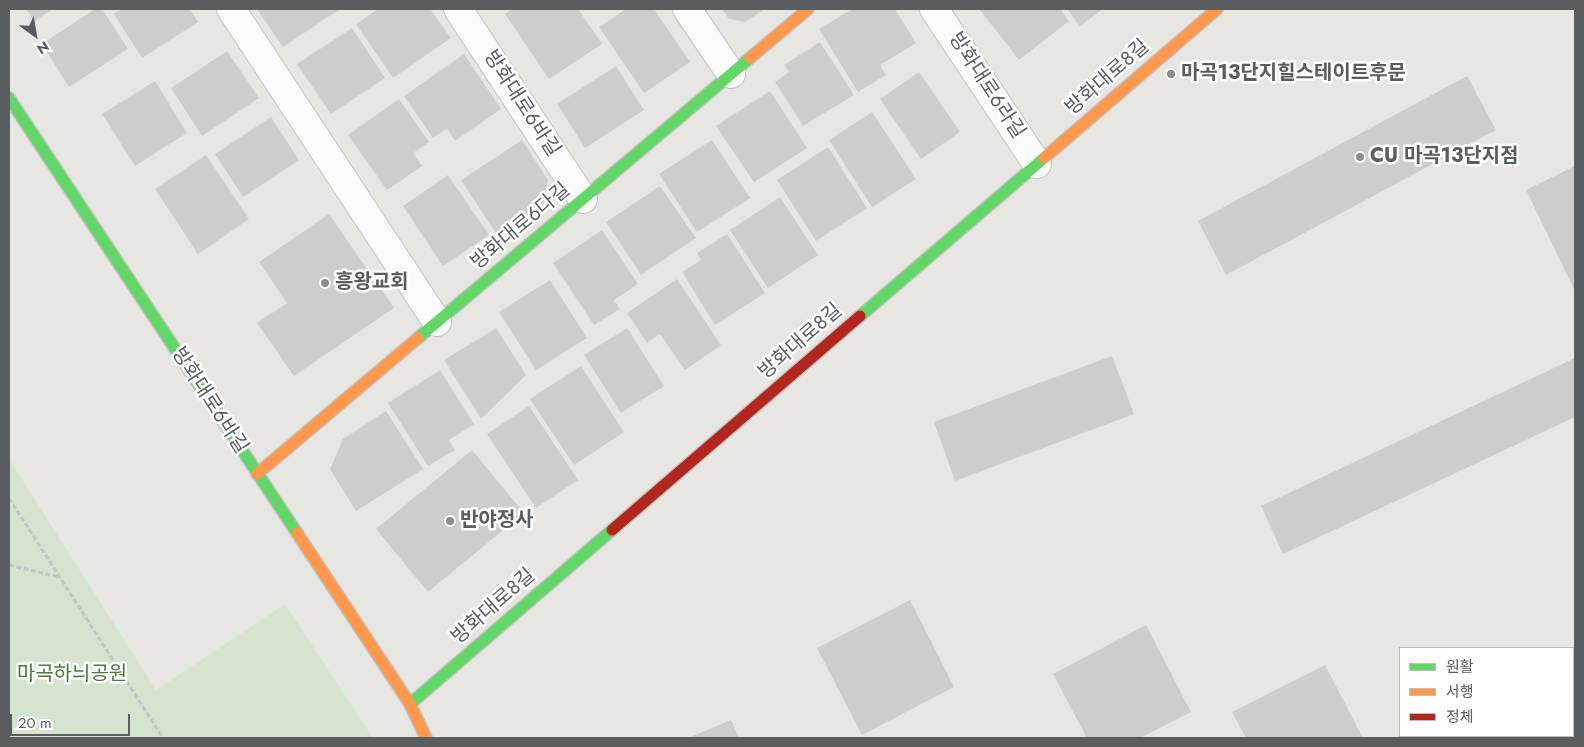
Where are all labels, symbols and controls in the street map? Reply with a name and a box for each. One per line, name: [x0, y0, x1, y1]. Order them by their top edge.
north arrow: [10, 10, 60, 60]
street label: 방화대로6라길: [943, 28, 1029, 144]
street label: 방화대로8길: [1061, 35, 1155, 121]
text: N: [33, 36, 53, 59]
street label: 방화대로6바길: [478, 46, 564, 162]
place label: 마곡13단지힐스테이트후문: [1181, 62, 1406, 86]
marker: 마곡13단지힐스테이트후문: [1165, 68, 1177, 80]
place label: CU 마곡13단지점: [1370, 145, 1519, 169]
marker: CU 마곡13단지점: [1354, 151, 1366, 163]
street label: 방화대로6다길: [467, 179, 575, 275]
place label: 흥왕교회: [335, 271, 409, 295]
marker: 흥왕교회: [319, 277, 331, 289]
street label: 방화대로8길: [754, 299, 848, 385]
street label: 방화대로6바길: [166, 343, 252, 459]
place label: 반야정사: [460, 509, 534, 533]
marker: 반야정사: [444, 515, 456, 527]
street label: 방화대로8길: [447, 564, 541, 650]
legend: [1399, 647, 1574, 737]
text: 원활: [1446, 656, 1474, 678]
park label: 마곡하늬공원: [17, 663, 127, 687]
text: 서행: [1446, 681, 1474, 703]
scale bar: [12, 704, 132, 736]
text: 정체: [1446, 706, 1474, 728]
text: 20 m: [18, 712, 52, 734]

